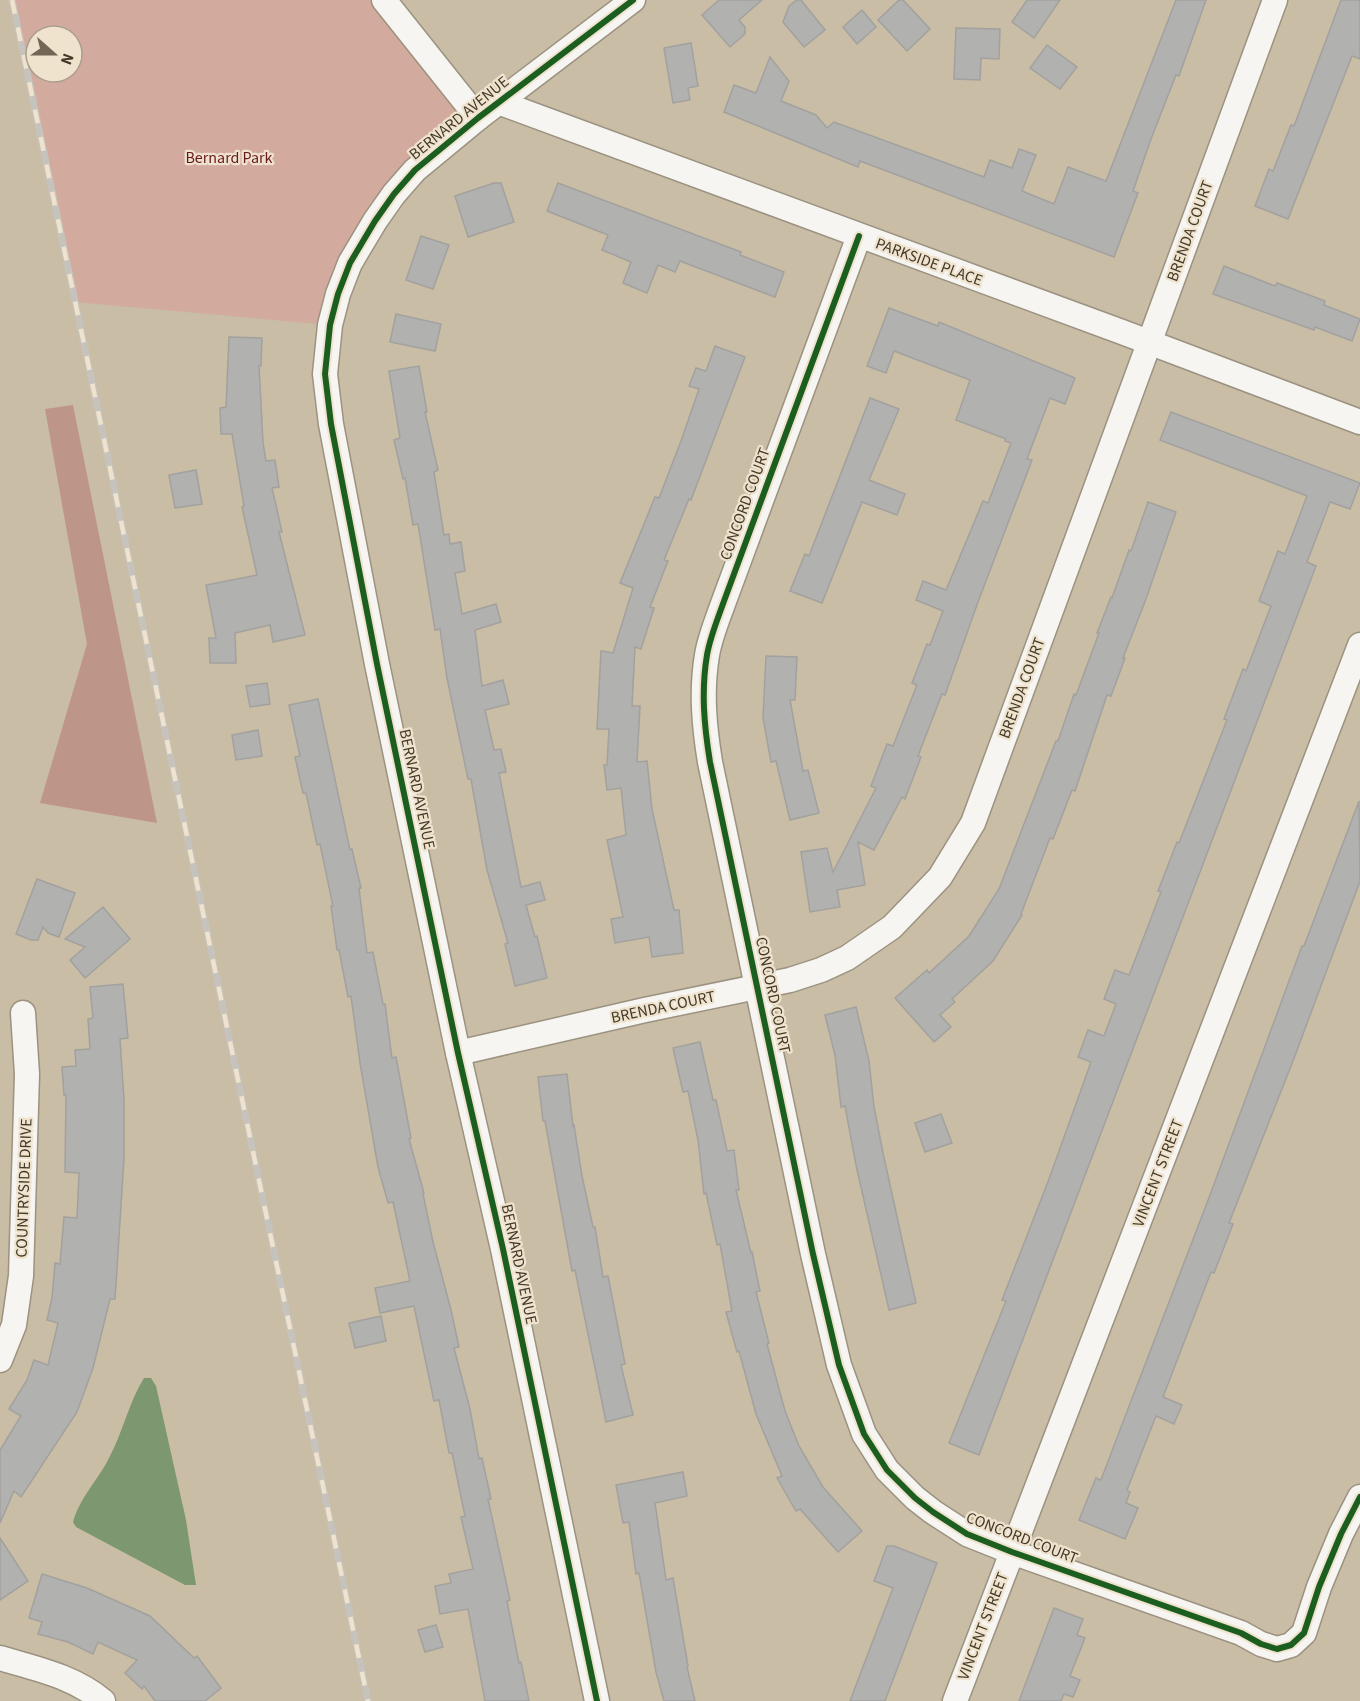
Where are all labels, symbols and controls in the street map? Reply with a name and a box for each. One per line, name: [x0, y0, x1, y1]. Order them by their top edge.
north arrow: [24, 24, 84, 84]
text: N: [55, 50, 79, 68]
street label: BERNARD AVENUE: [405, 71, 513, 165]
park label: Bernard Park: [185, 147, 273, 169]
street label: BRENDA COURT: [1162, 177, 1219, 285]
street label: PARKSIDE PLACE: [872, 232, 986, 292]
street label: CONCORD COURT: [714, 444, 776, 563]
street label: BRENDA COURT: [994, 634, 1051, 742]
street label: BERNARD AVENUE: [394, 727, 440, 851]
street label: CONCORD COURT: [750, 935, 796, 1056]
street label: BRENDA COURT: [609, 985, 718, 1029]
street label: VINCENT STREET: [1127, 1116, 1189, 1230]
street label: COUNTRYSIDE DRIVE: [11, 1118, 37, 1258]
street label: BERNARD AVENUE: [496, 1202, 542, 1326]
street label: CONCORD COURT: [963, 1507, 1082, 1570]
street label: VINCENT STREET: [952, 1569, 1014, 1683]

